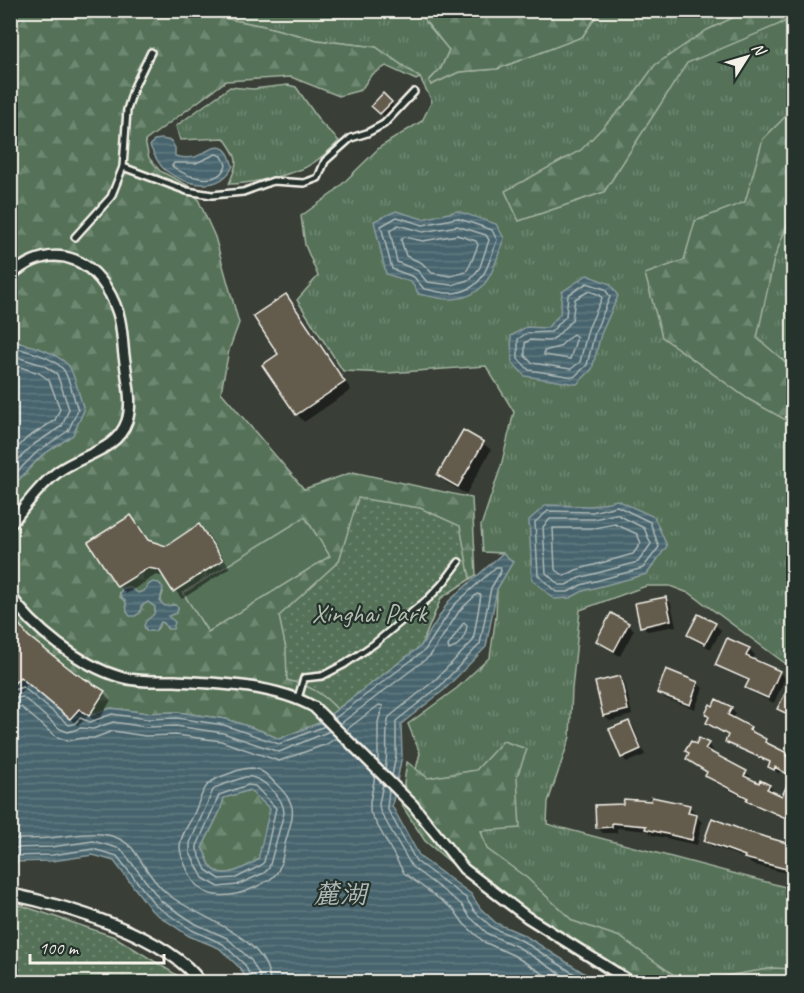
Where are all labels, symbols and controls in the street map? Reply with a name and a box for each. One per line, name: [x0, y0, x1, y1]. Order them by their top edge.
north arrow: [717, 27, 777, 87]
text: N: [747, 39, 771, 61]
park label: Xinghai Park: [312, 597, 428, 630]
water label: 麓湖: [313, 877, 370, 911]
scale bar: [30, 927, 164, 965]
text: 100 m: [39, 937, 80, 959]

